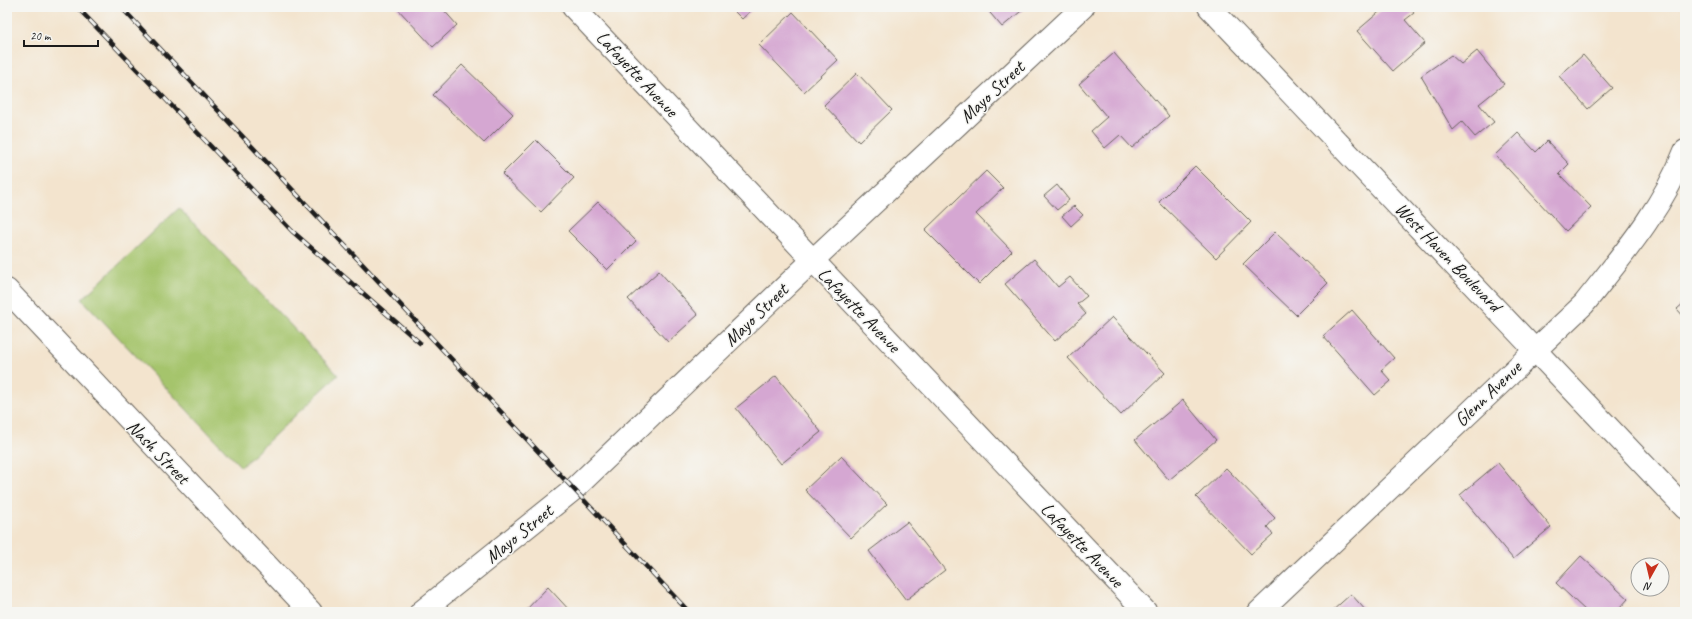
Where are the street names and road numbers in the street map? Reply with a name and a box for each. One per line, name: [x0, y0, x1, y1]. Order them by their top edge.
street label: Lafayette Avenue: [591, 26, 684, 123]
street label: Mayo Street: [954, 55, 1031, 128]
street label: West Haven Boulevard: [1390, 197, 1509, 319]
street label: Lafayette Avenue: [812, 262, 907, 359]
street label: Mayo Street: [719, 277, 794, 352]
street label: Glenn Avenue: [1449, 355, 1528, 432]
street label: Nash Street: [121, 415, 196, 490]
street label: Lafayette Avenue: [1035, 497, 1130, 594]
street label: Mayo Street: [480, 498, 559, 569]

